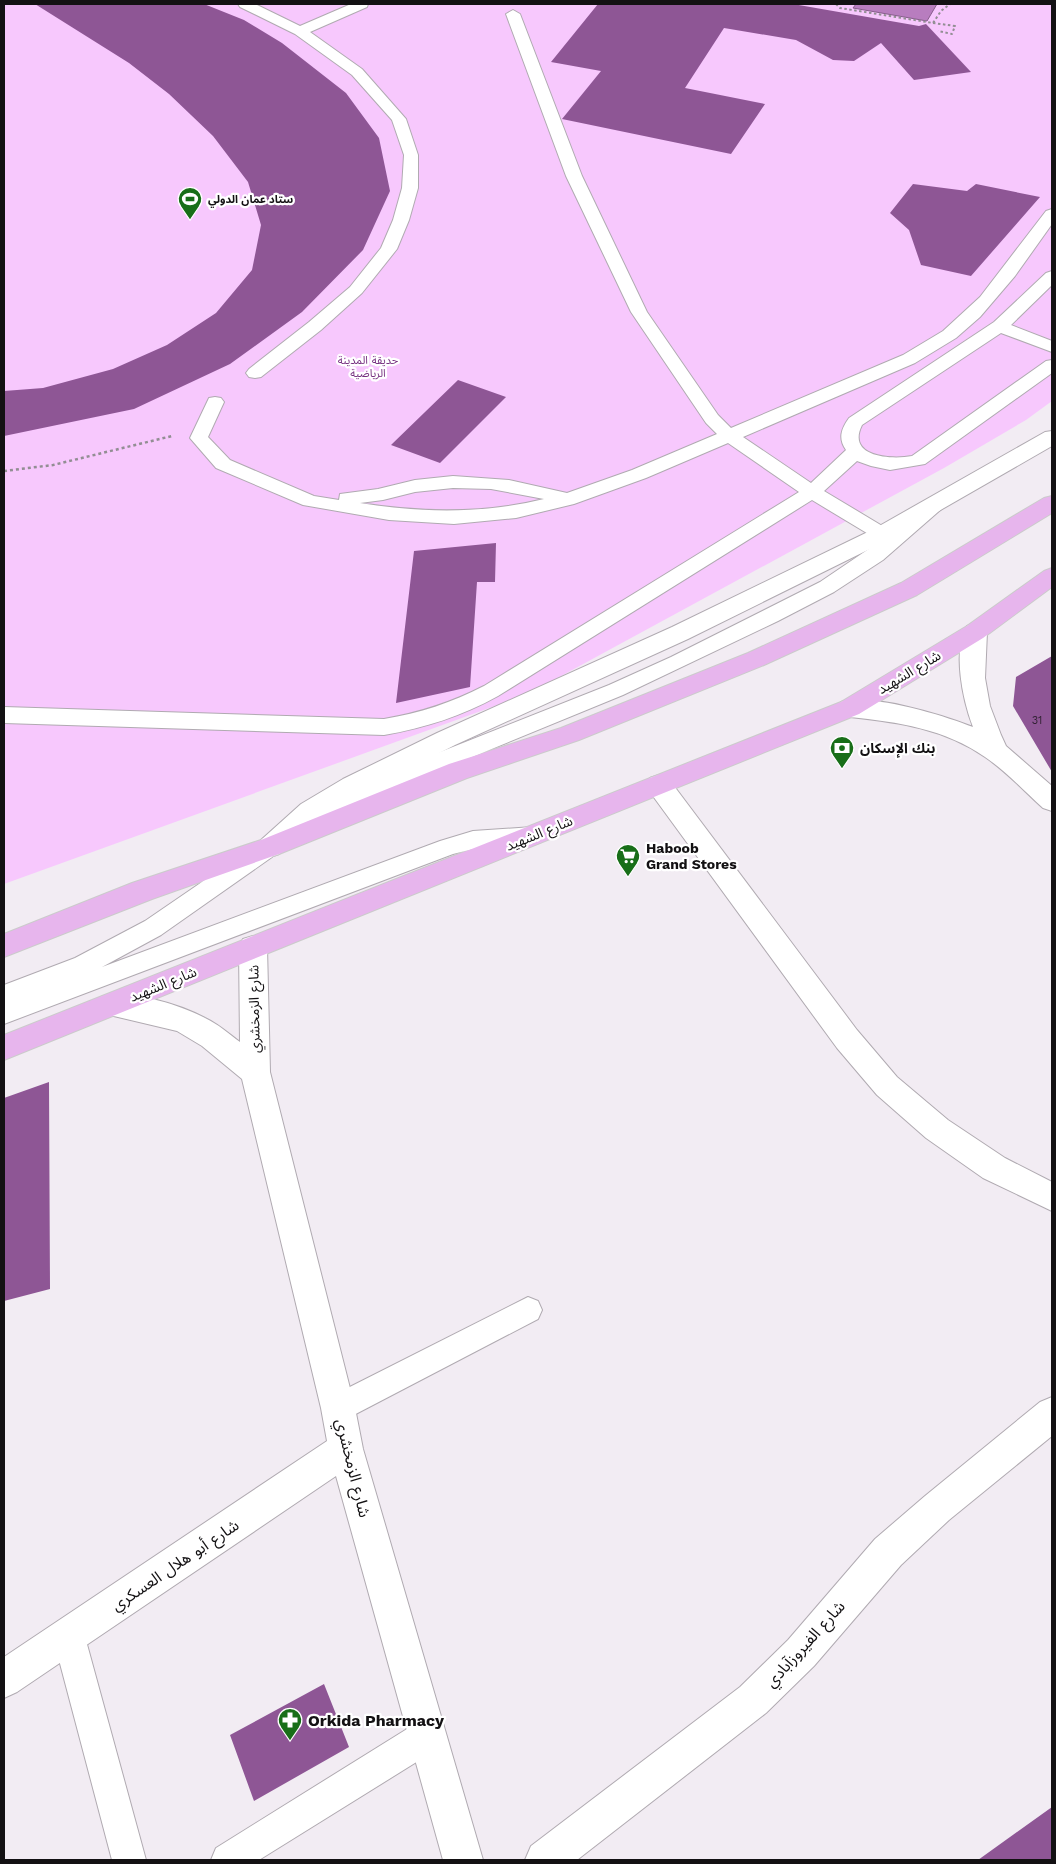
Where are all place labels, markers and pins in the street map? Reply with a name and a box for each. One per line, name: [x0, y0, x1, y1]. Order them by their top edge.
sports icon: ستاد عمان الدولي: [177, 186, 203, 220]
place label: ستاد عمان الدولي: [208, 193, 293, 208]
bank icon: بنك الإسكان: [829, 735, 855, 769]
place label: بنك الإسكان: [860, 740, 935, 758]
place label: Haboob Grand Stores: [646, 840, 737, 872]
supermarket icon: Haboob Grand Stores: [615, 843, 641, 877]
pharmacy icon: Orkida Pharmacy: [277, 1707, 303, 1741]
place label: Orkida Pharmacy: [308, 1711, 445, 1730]

